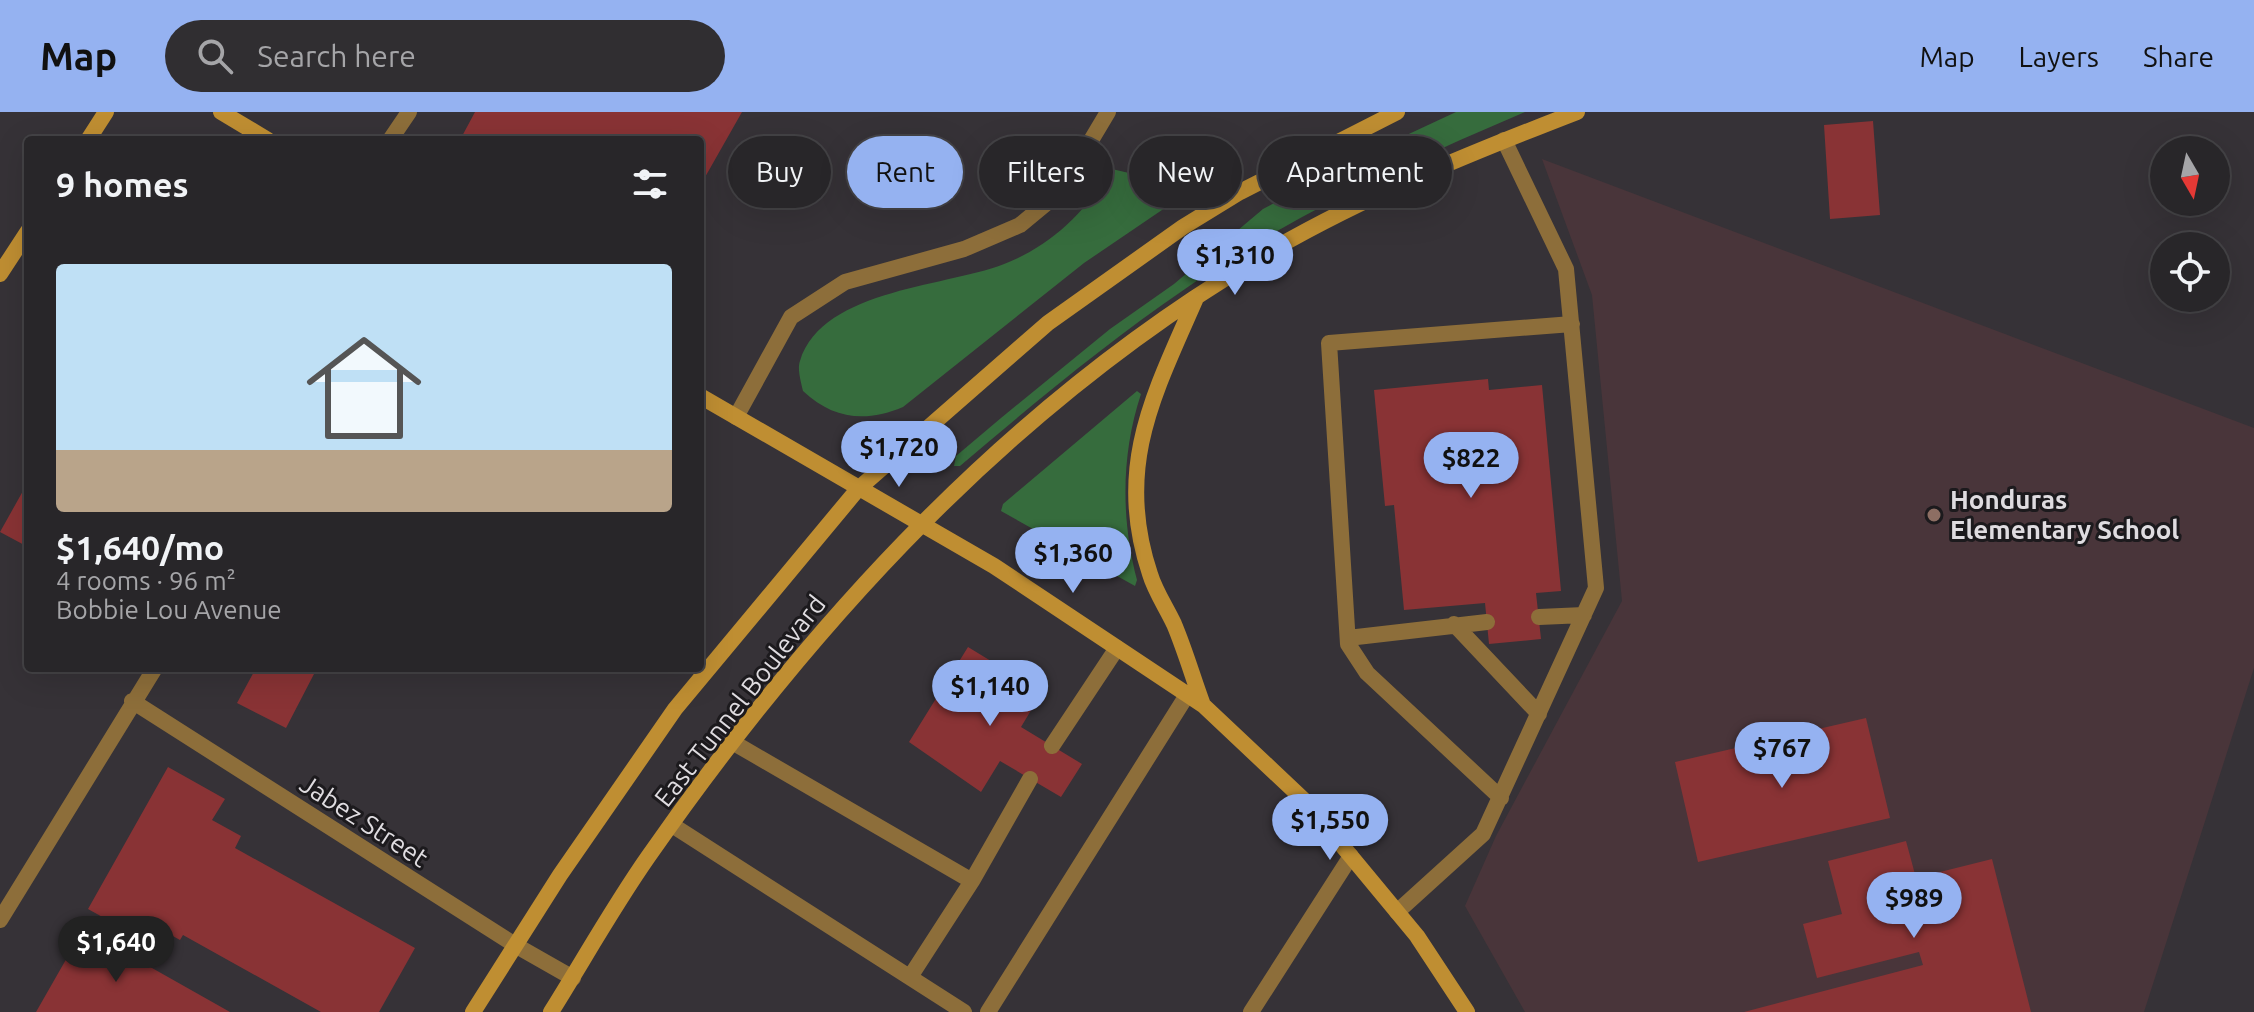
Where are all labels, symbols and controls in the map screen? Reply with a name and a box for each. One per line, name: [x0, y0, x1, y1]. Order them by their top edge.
search box: [165, 20, 725, 92]
icon: search: [193, 34, 237, 78]
text: Map: [40, 35, 117, 77]
text: Search here: [257, 39, 416, 73]
text: Map: [1919, 41, 1975, 72]
text: Layers: [2019, 41, 2099, 72]
text: Share: [2143, 41, 2214, 72]
chip: Buy: [728, 136, 831, 208]
chip: Rent: [847, 136, 963, 208]
chip: Filters: [979, 136, 1113, 208]
chip: New: [1129, 136, 1242, 208]
chip: Apartment: [1258, 136, 1452, 208]
north arrow: [2150, 136, 2230, 216]
map controls: [2150, 136, 2230, 312]
icon: filters: [628, 162, 672, 206]
text: 9 homes: [56, 165, 189, 203]
pin: $1,310: [1170, 229, 1300, 297]
button: locate: [2150, 232, 2230, 312]
text: $1,310: [1195, 240, 1275, 269]
icon: home: [292, 316, 436, 460]
pin: $1,720: [834, 421, 964, 489]
text: $1,720: [859, 432, 939, 461]
pin: $822: [1424, 432, 1518, 500]
text: $822: [1442, 443, 1500, 472]
place label: Honduras Elementary School: [1950, 485, 2179, 544]
marker: Honduras Elementary School: [1925, 506, 1943, 524]
pin: $1,360: [1008, 527, 1138, 595]
text: $1,640/mo: [56, 528, 224, 566]
text: $1,360: [1033, 538, 1113, 567]
text: 4 rooms · 96 m²: [56, 566, 236, 595]
street label: East Tunnel Boulevard: [648, 589, 831, 812]
text: Bobbie Lou Avenue: [56, 595, 282, 624]
pin: $1,140: [925, 660, 1055, 728]
text: $1,140: [950, 671, 1030, 700]
pin: $767: [1735, 722, 1829, 790]
text: $767: [1753, 733, 1811, 762]
street label: Jabez Street: [295, 769, 433, 873]
pin: $1,550: [1265, 794, 1395, 862]
text: $1,550: [1290, 805, 1370, 834]
pin: $989: [1867, 872, 1961, 940]
text: $989: [1885, 883, 1943, 912]
pin: $1,640: [51, 916, 181, 984]
text: $1,640: [76, 927, 156, 956]

